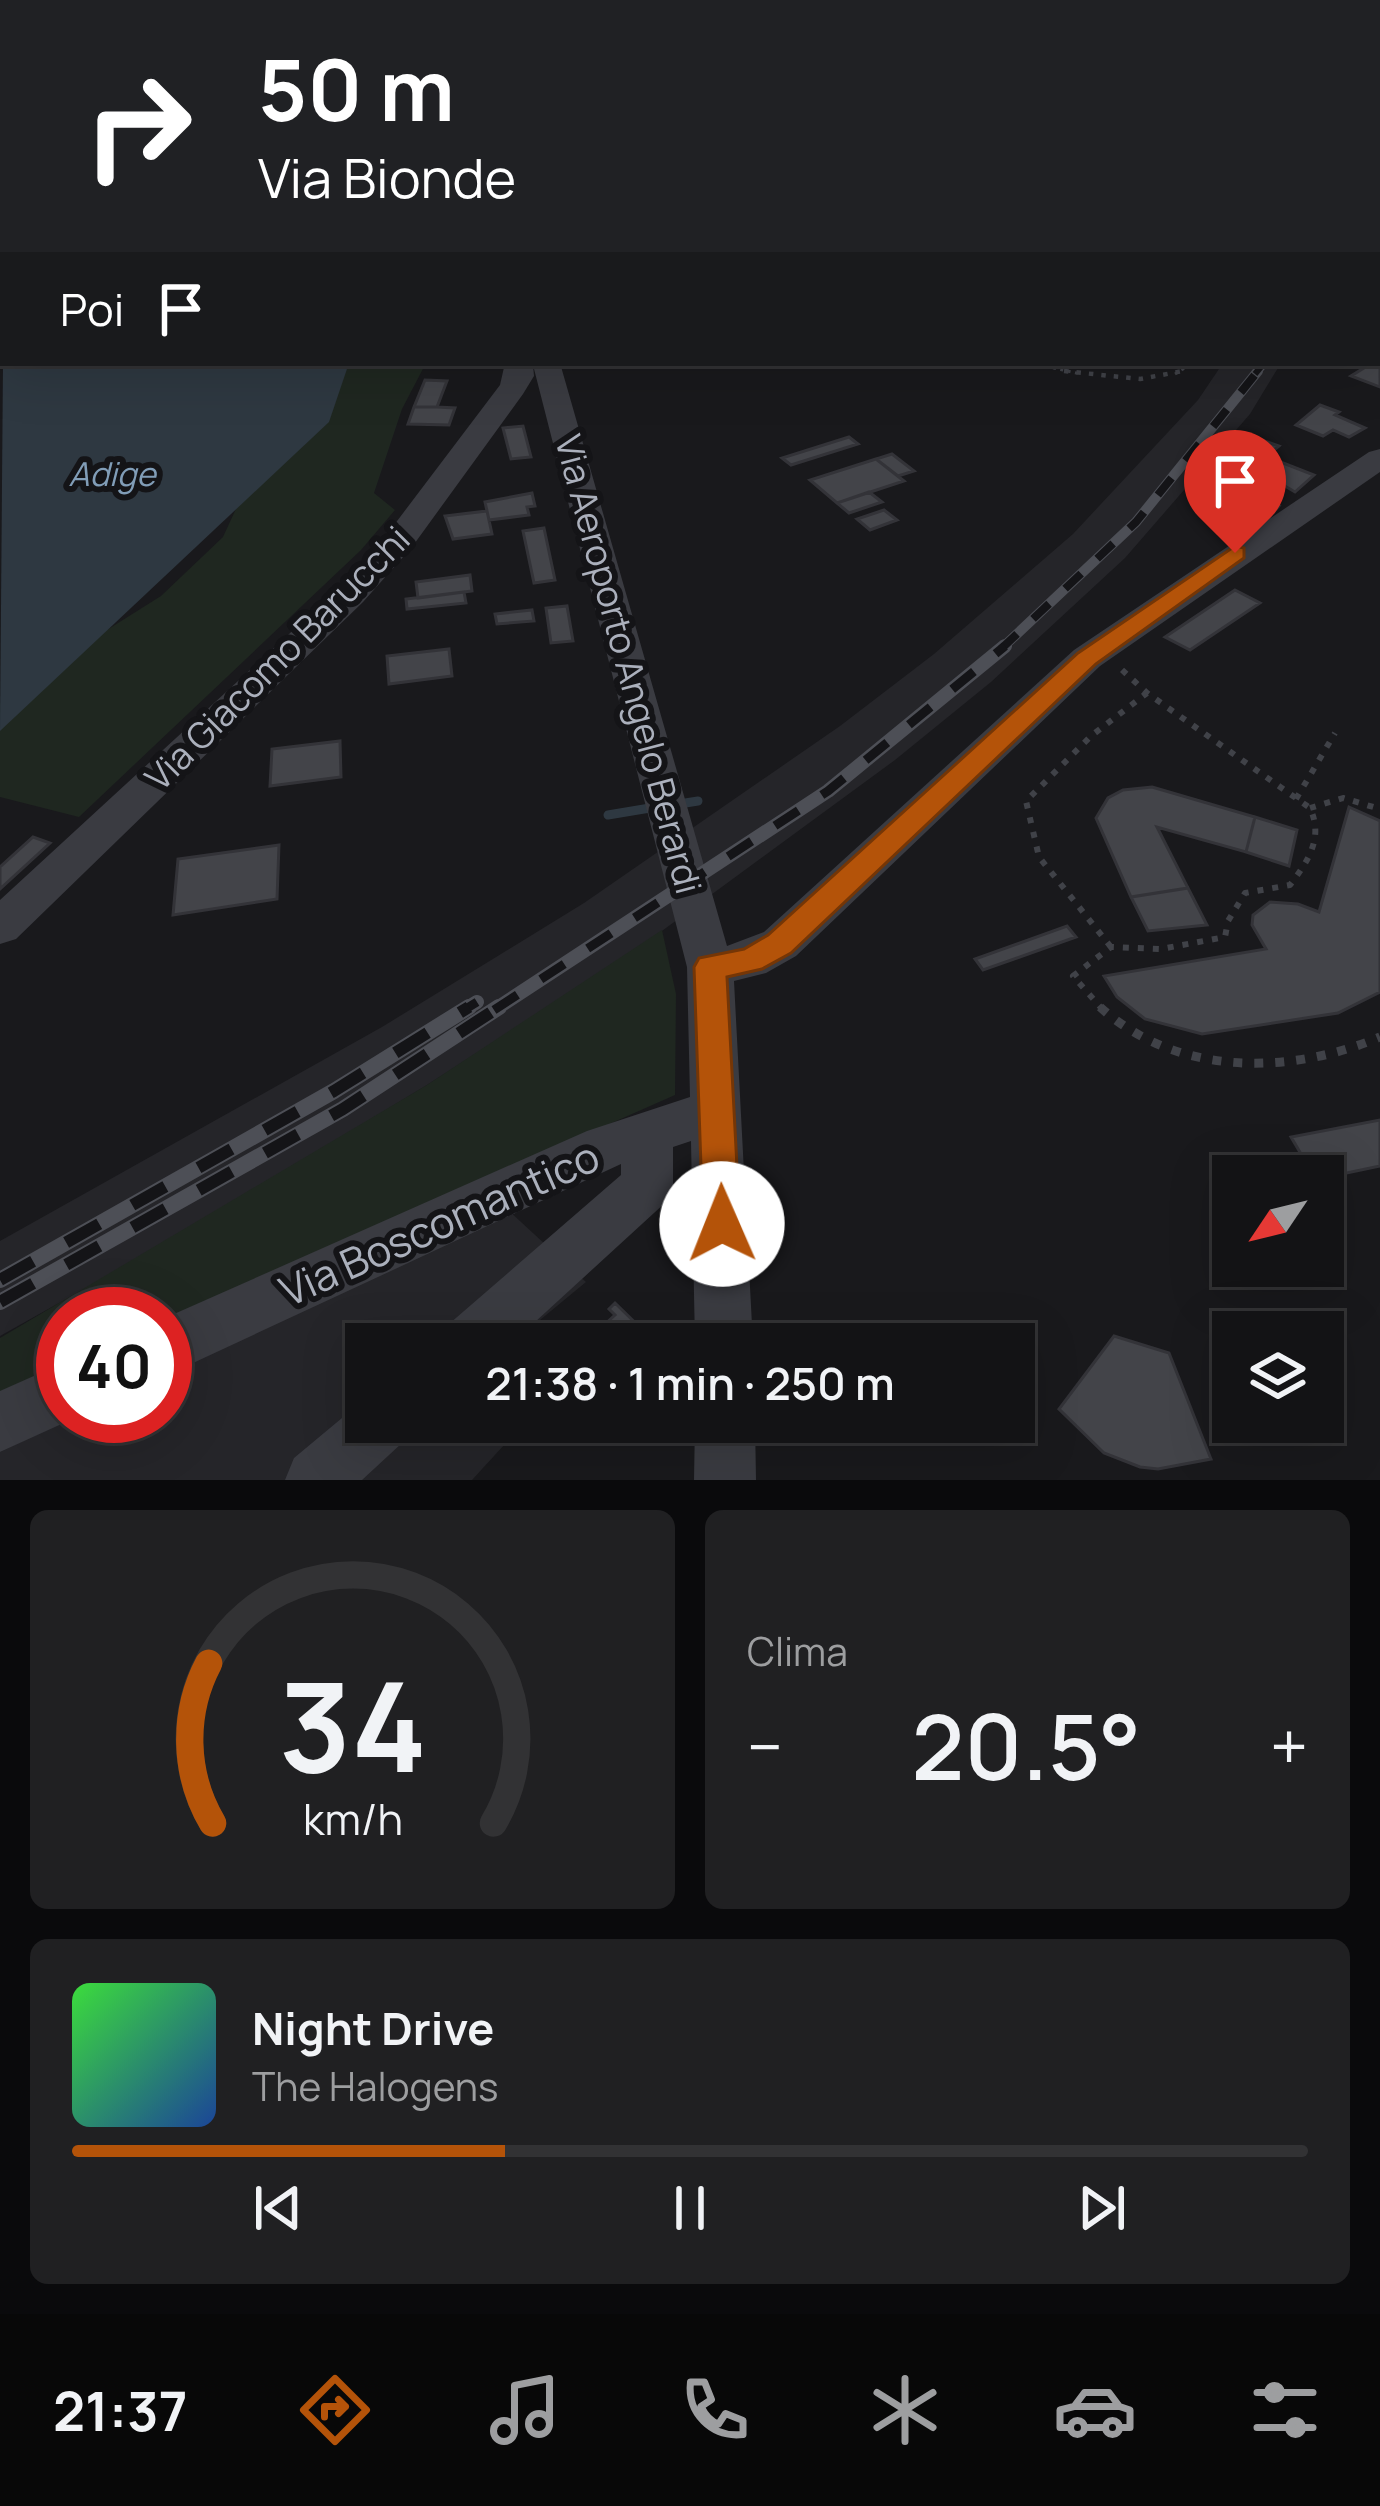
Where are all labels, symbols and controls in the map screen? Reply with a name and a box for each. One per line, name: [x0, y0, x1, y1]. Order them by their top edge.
text: 50 m: [258, 31, 455, 146]
icon: right: [60, 48, 216, 204]
text: Via Bionde: [258, 140, 516, 214]
icon: arrive: [148, 276, 214, 342]
text: Poi: [60, 278, 124, 340]
street label: Via Aeroporto Angelo Berardi: [544, 429, 714, 899]
pin: [1184, 430, 1286, 553]
icon: arrive: [1202, 448, 1268, 514]
water label: Adige: [69, 451, 157, 496]
street label: Via Giacomo Barucchi: [134, 515, 420, 801]
street label: Via Boscomantico: [270, 1127, 608, 1319]
north arrow: [1212, 1155, 1344, 1287]
map controls: [1212, 1155, 1344, 1443]
position arrow: [659, 1161, 785, 1287]
speed limit sign: 40: [36, 1287, 192, 1443]
button: layers: [1212, 1311, 1344, 1443]
text: 21:38 · 1 min · 250 m: [485, 1352, 895, 1414]
text: Clima: [747, 1624, 848, 1678]
text: 34: [278, 1639, 427, 1809]
text: 20.5°: [912, 1684, 1141, 1807]
text: −: [747, 1701, 783, 1791]
text: +: [1270, 1701, 1308, 1791]
text: km/h: [303, 1788, 402, 1847]
text: Night Drive: [252, 1997, 494, 2059]
text: The Halogens: [252, 2059, 499, 2113]
icon: previous: [245, 2175, 311, 2241]
icon: pause: [657, 2175, 723, 2241]
icon: next: [1069, 2175, 1135, 2241]
icon: directions: [293, 2368, 377, 2452]
icon: music: [483, 2368, 567, 2452]
icon: phone: [673, 2368, 757, 2452]
icon: climate: [863, 2368, 947, 2452]
icon: car: [1053, 2368, 1137, 2452]
icon: filters: [1243, 2368, 1327, 2452]
text: 21:37: [53, 2373, 187, 2447]

